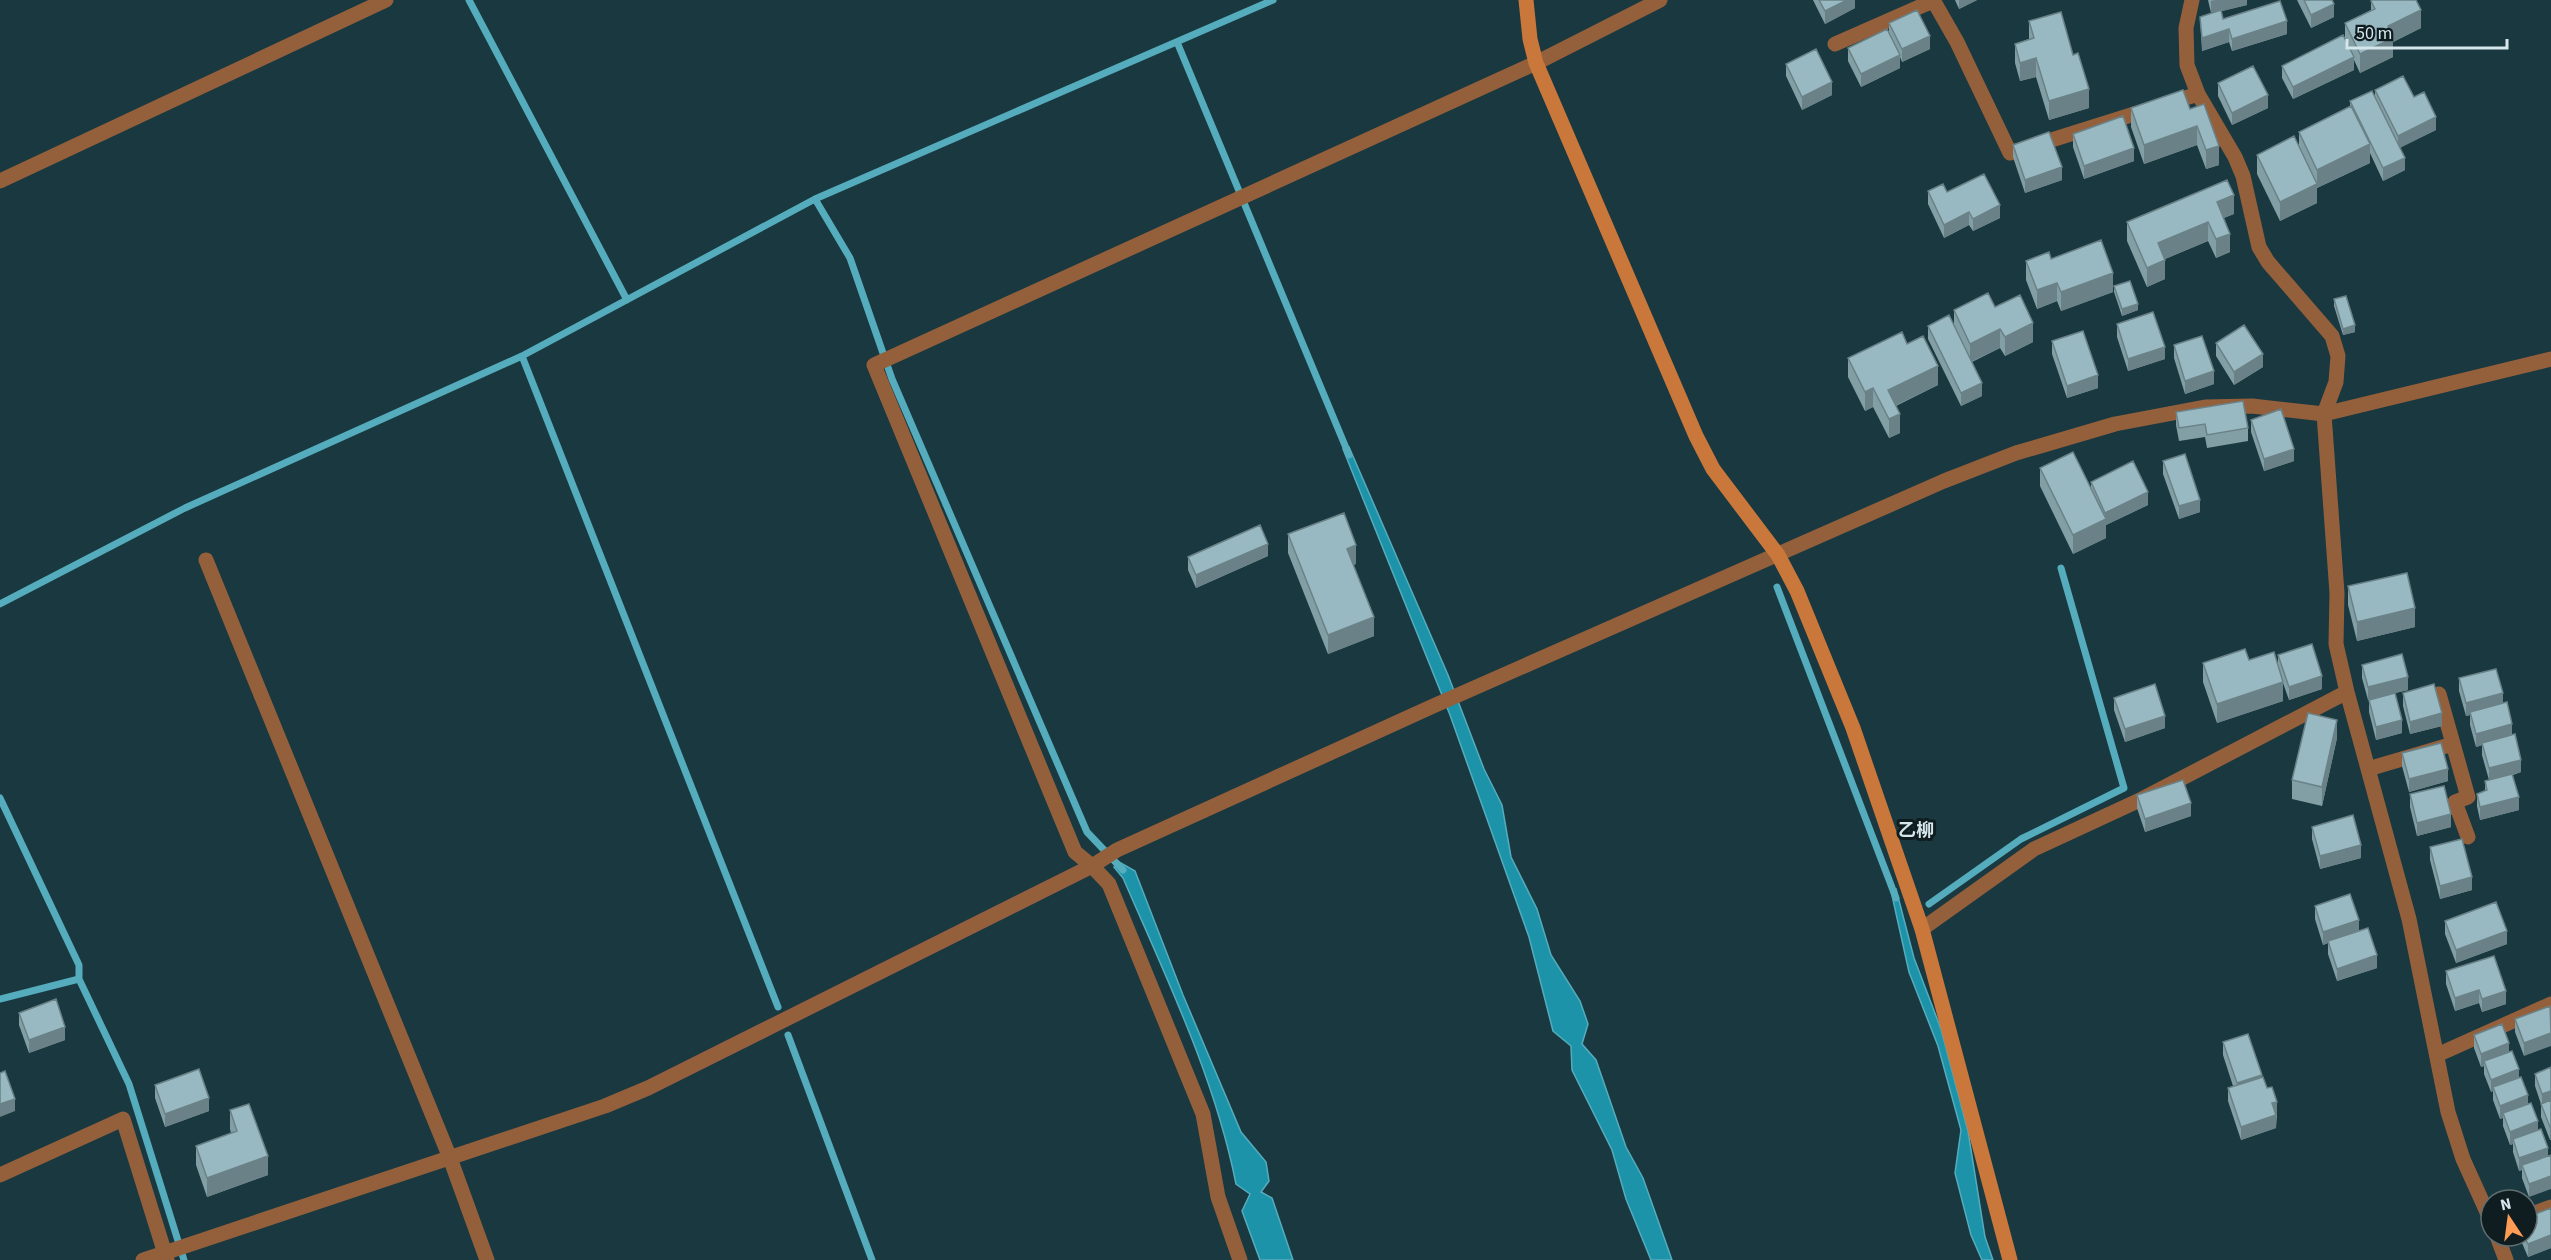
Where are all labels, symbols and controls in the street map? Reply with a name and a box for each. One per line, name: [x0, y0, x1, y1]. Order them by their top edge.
scale bar: [2347, 12, 2508, 50]
text: 50 m: [2356, 21, 2392, 46]
district label: 乙柳: [1898, 818, 1934, 843]
north arrow: [2479, 1188, 2539, 1248]
text: N: [2498, 1192, 2514, 1216]

